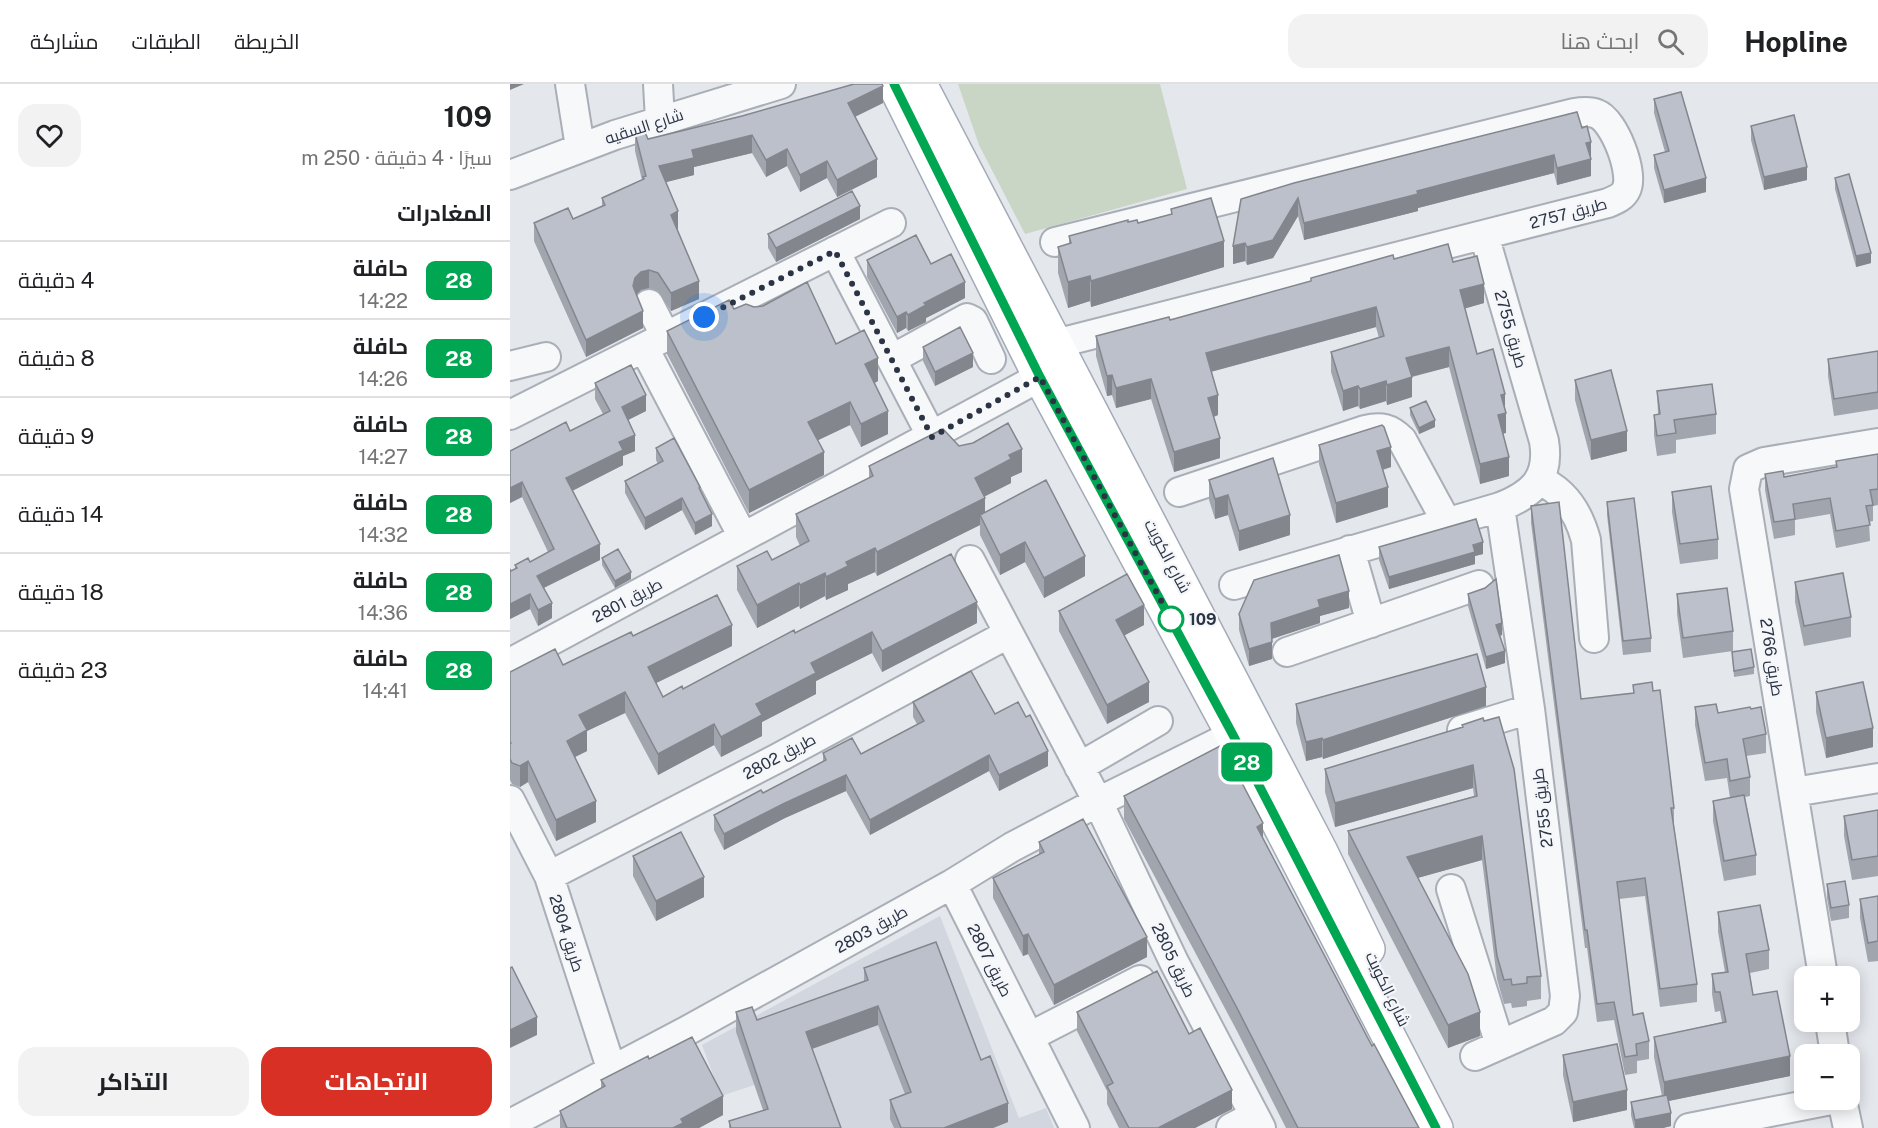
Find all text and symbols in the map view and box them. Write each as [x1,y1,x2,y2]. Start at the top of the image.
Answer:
search box [1288,14,1708,68]
icon: search [1654,25,1687,58]
text: Hopline [1744,25,1848,58]
text: ابحث هنا [1560,28,1639,54]
text: مشاركة [30,29,99,54]
text: الطبقات [132,29,201,54]
text: الخريطة [234,29,300,54]
text: 109 [444,100,492,133]
button: heart [18,104,81,167]
street label: شارع السقيه [602,105,686,150]
text: سيرًا · 4 دقيقة · 250 m [301,146,492,170]
street label: طريق 2757 [1527,194,1609,234]
text: المغادرات [397,200,492,226]
text: حافلة [353,255,408,281]
text: 4 دقيقة [18,267,94,293]
text: 28 [445,268,473,293]
street label: طريق 2755 [1489,288,1531,371]
text: 14:22 [359,289,408,313]
your location [689,302,719,332]
text: حافلة [353,333,408,359]
text: 8 دقيقة [18,345,95,371]
text: 28 [445,346,473,371]
text: 14:26 [358,367,408,391]
text: حافلة [353,411,408,437]
text: 9 دقيقة [18,423,94,449]
text: 28 [445,424,473,449]
text: 14:27 [358,445,408,469]
text: حافلة [353,489,408,515]
text: 14 دقيقة [18,501,103,527]
text: 28 [445,502,473,527]
street label: شارع الكويت [1138,516,1195,597]
text: 14:32 [358,523,408,547]
text: حافلة [353,567,408,593]
street label: طريق 2801 [589,574,666,628]
text: 18 دقيقة [18,579,104,605]
text: 28 [445,580,473,605]
text: 14:36 [358,601,408,625]
marker: 109 [1158,606,1184,632]
place label: 109 [1189,610,1217,629]
street label: طريق 2766 [1755,617,1787,698]
text: حافلة [353,645,408,671]
text: 23 دقيقة [18,657,108,683]
text: 28 [445,658,473,683]
text: 14:41 [362,679,408,703]
street label: طريق 2802 [740,729,819,784]
line badge: 28 [1220,742,1274,782]
text: 28 [1233,750,1261,775]
street label: طريق 2755 [1528,767,1558,849]
street label: طريق 2804 [544,892,588,974]
street label: طريق 2803 [832,902,911,958]
street label: طريق 2805 [1147,920,1200,1001]
street label: طريق 2807 [962,921,1016,1000]
street label: شارع الكويت [1360,949,1414,1031]
map controls [1794,966,1860,1110]
button: + [1794,966,1860,1032]
button: − [1794,1044,1860,1110]
button: التذاكر [18,1047,249,1116]
button: الاتجاهات [261,1047,492,1116]

